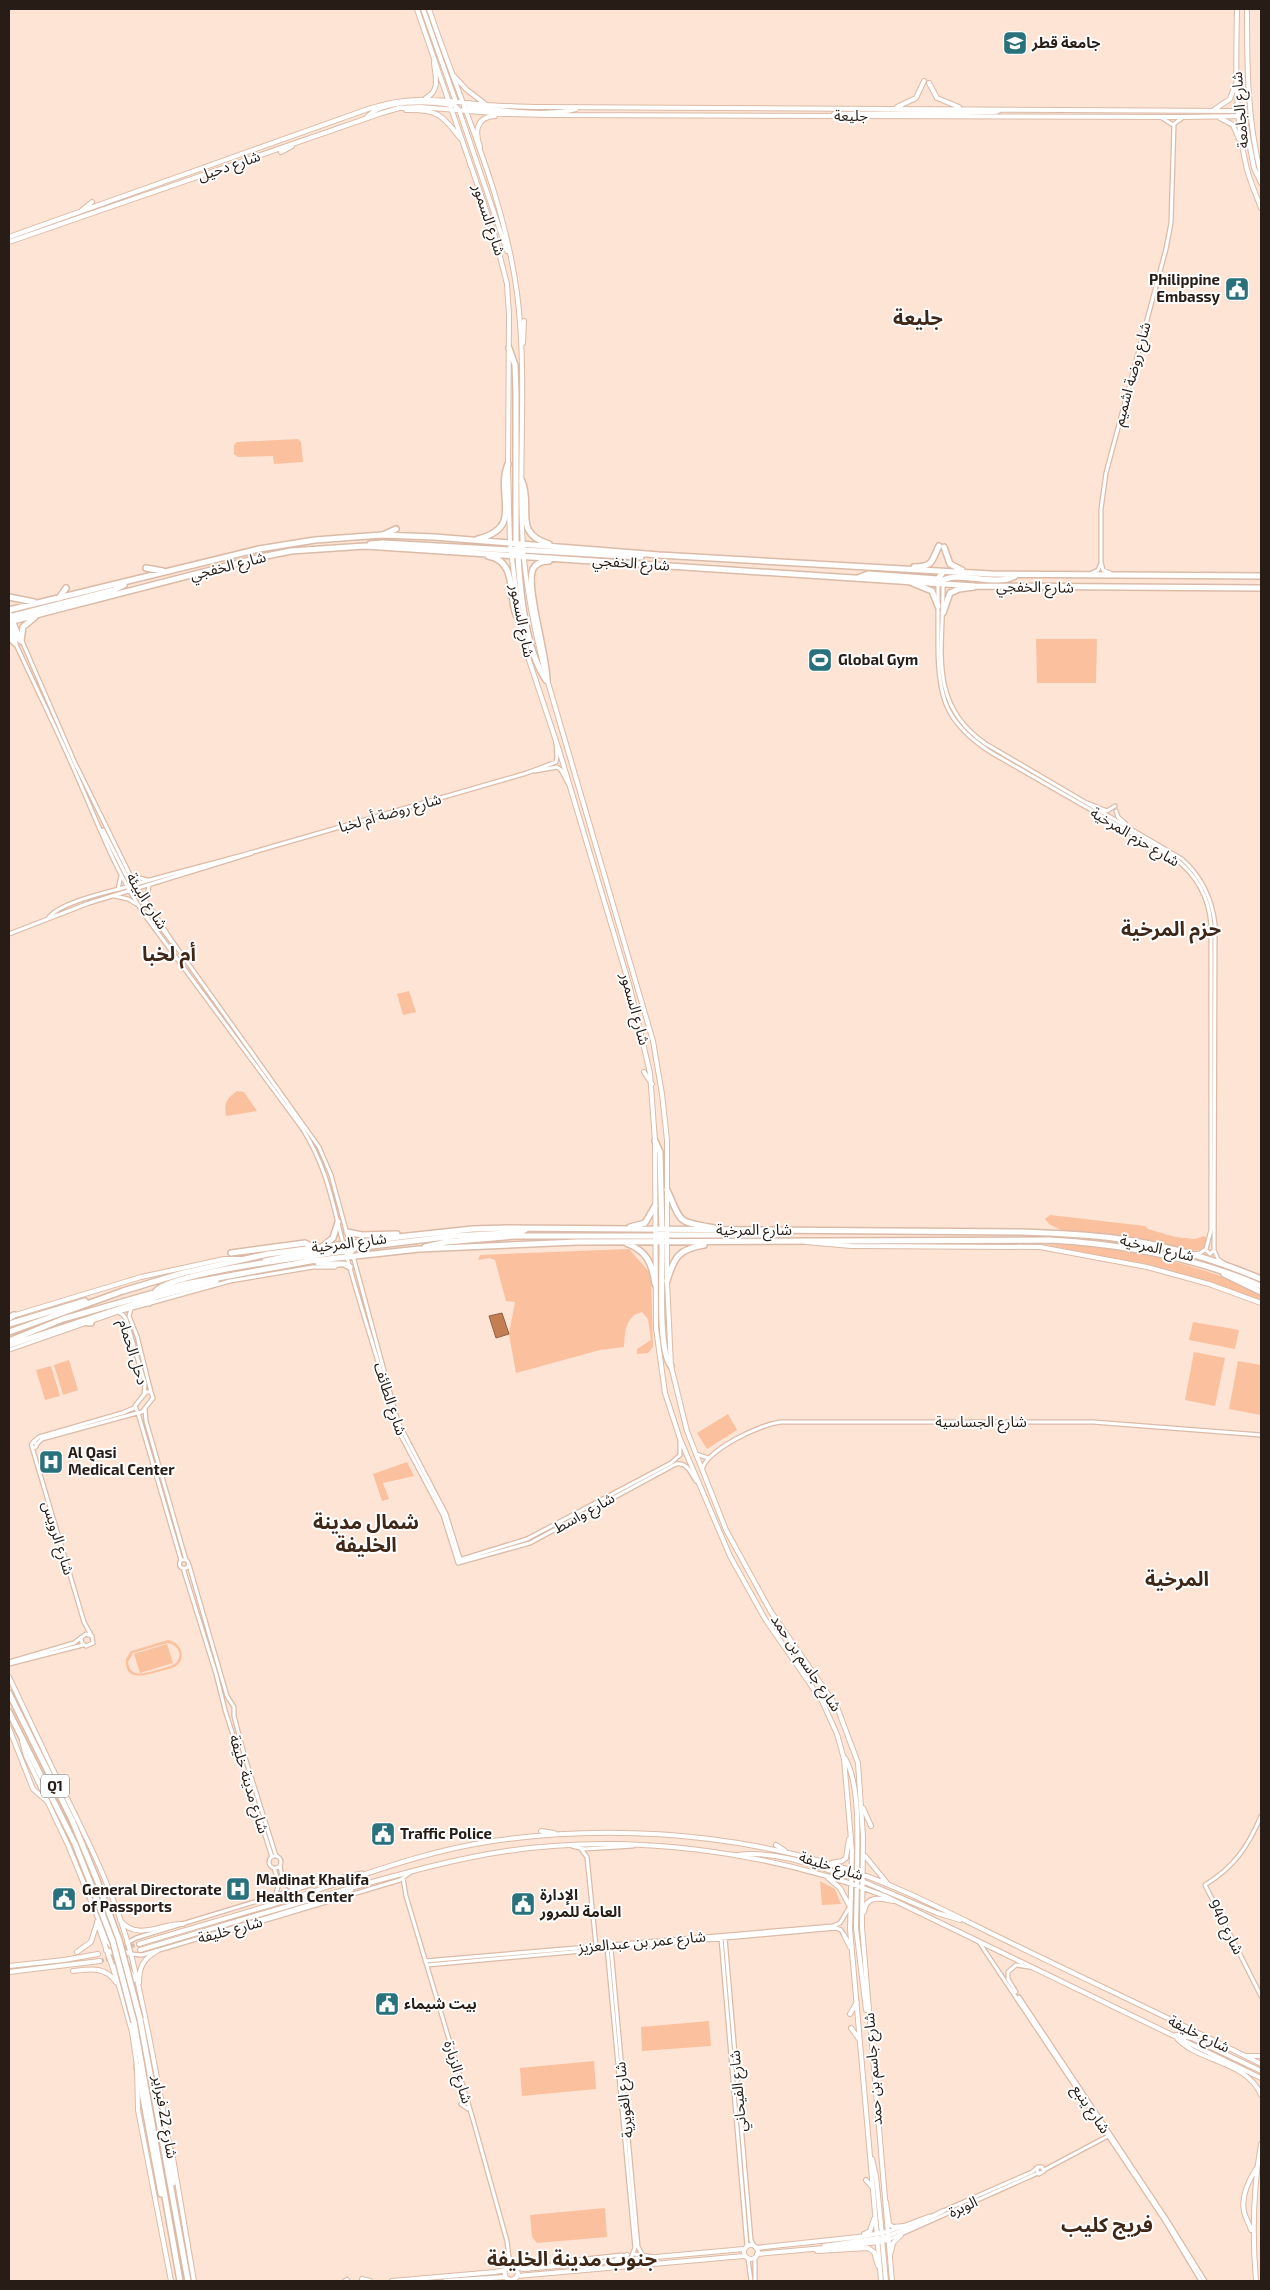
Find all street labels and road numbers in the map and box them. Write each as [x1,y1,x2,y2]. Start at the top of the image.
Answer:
street label: شارع الجامعة [1227,70,1255,149]
street label: جليعة [834,106,868,124]
street label: شارع دحيل [195,146,264,188]
street label: شارع السمور [466,181,510,259]
street label: شارع روضة اشميم [1108,320,1157,429]
street label: شارع الخفجي [188,547,269,587]
street label: شارع الخفجي [591,550,671,578]
street label: شارع الخفجي [996,576,1074,600]
street label: شارع السمور [503,582,539,660]
street label: شارع روضة أم لخبا [336,789,445,839]
street label: شارع حزم المرخية [1086,803,1183,873]
street label: شارع البيئة [120,869,172,934]
street label: شارع السمور [614,970,654,1048]
street label: شارع المرخية [716,1220,792,1242]
street label: شارع المرخية [310,1228,388,1260]
street label: شارع المرخية [1117,1230,1196,1268]
street label: دحل الحمام [113,1317,152,1388]
street label: شارع الطائف [367,1360,411,1439]
street label: شارع الجساسية [935,1412,1027,1434]
street label: شارع واسط [550,1488,619,1540]
street label: شارع الرويس [35,1499,79,1578]
street label: شارع جاسم بن حمد [764,1611,846,1717]
street label: شارع مدينة خليفة [223,1732,274,1837]
road number: Q1 [41,1774,69,1798]
street label: شارع خليفة [796,1847,866,1887]
street label: شارع 940 [1202,1896,1249,1959]
street label: شارع خليفة [195,1912,265,1950]
street label: شارع عمر بن عبدالعزيز [576,1926,707,1960]
street label: شارع خليفة [1164,2010,1233,2059]
street label: شارع جاسم بن حمد [859,2012,889,2126]
street label: شارع الزبارة [437,2038,477,2107]
street label: شارع الفيحاني [724,2049,754,2133]
street label: شارع الغويرية [610,2060,640,2139]
street label: شارع 22 فبراير [146,2073,182,2161]
street label: شارع ينبع [1066,2080,1115,2139]
street label: الوبرة [945,2192,980,2221]

